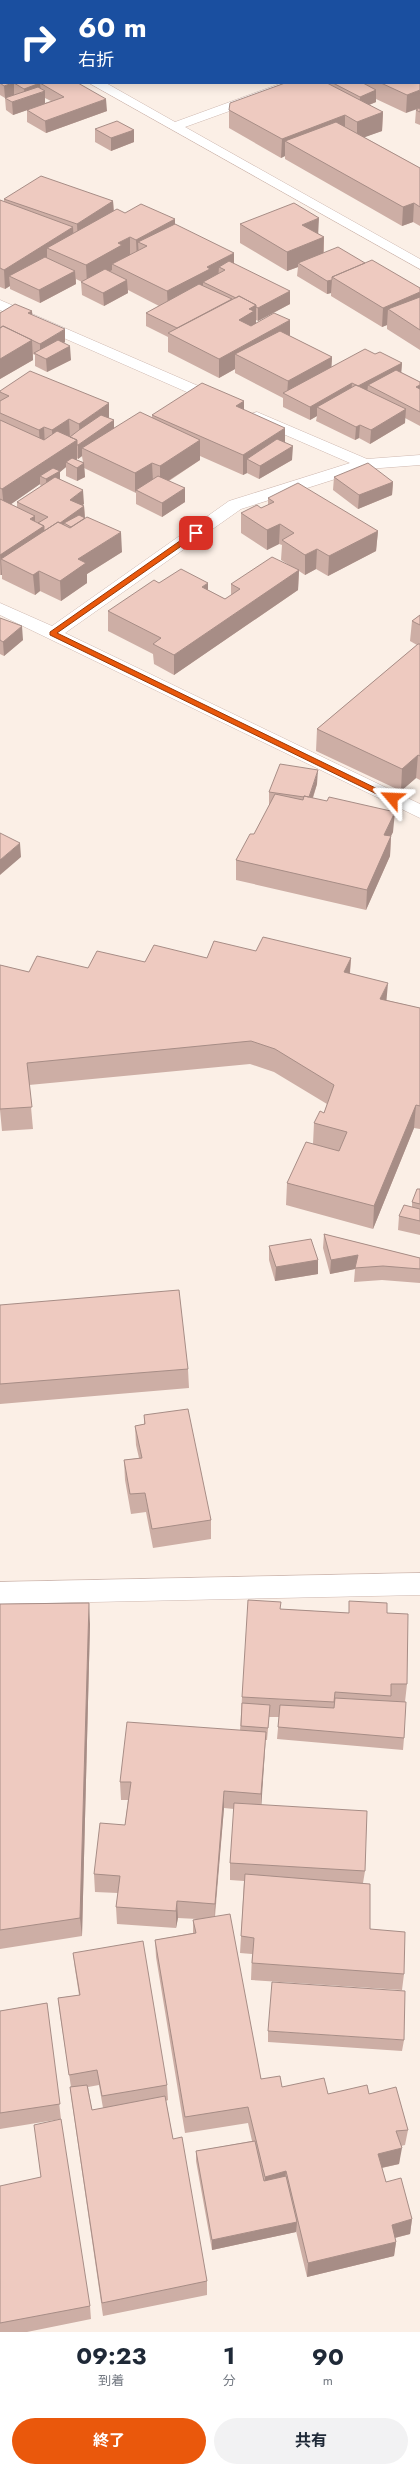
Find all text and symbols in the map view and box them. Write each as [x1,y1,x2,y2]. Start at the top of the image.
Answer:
text: 60 m [78,7,147,48]
icon: right [12,16,64,68]
text: 右折 [78,47,114,73]
pin [179,516,213,550]
icon: arrive [185,522,207,544]
position arrow [371,777,413,819]
text: 09:23 [76,2338,147,2373]
text: 1 [223,2338,235,2373]
text: 90 [312,2339,344,2374]
text: 到着 [98,2371,124,2390]
text: 分 [223,2371,236,2390]
text: m [323,2371,333,2390]
button: 終了 [12,2418,206,2464]
button: 共有 [214,2418,408,2464]

